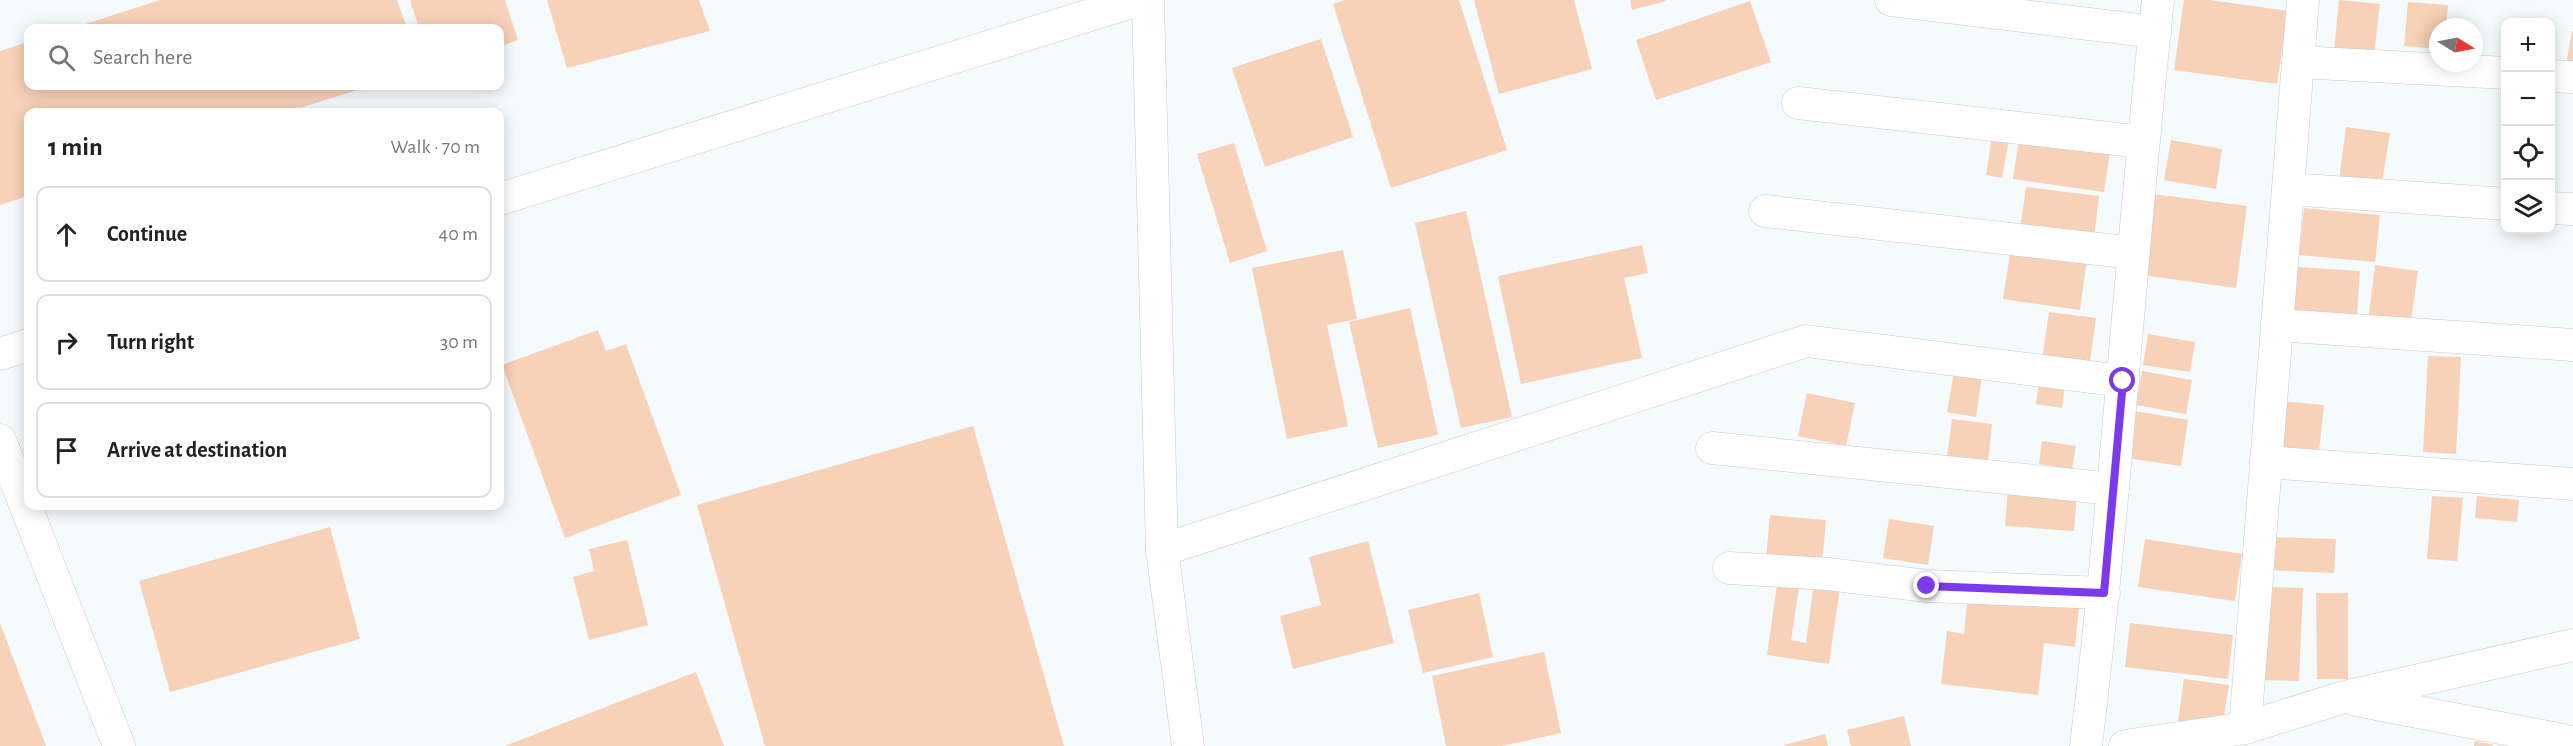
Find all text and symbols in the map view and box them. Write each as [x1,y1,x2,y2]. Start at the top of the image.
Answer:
north arrow [2429,18,2483,72]
map controls [2501,18,2555,234]
button: + [2501,18,2555,72]
search box [24,24,504,90]
icon: search [45,41,78,74]
text: Search here [93,46,192,68]
button: − [2501,72,2555,126]
button: locate [2501,126,2555,180]
text: 1 min [48,134,103,160]
text: Walk · 70 m [391,137,480,157]
button: layers [2501,180,2555,234]
icon: ahead [50,218,83,251]
text: Continue [107,223,187,245]
text: 40 m [439,224,478,244]
icon: right [50,326,83,359]
text: Turn right [107,331,194,353]
text: 30 m [440,332,478,352]
route start [2109,367,2135,393]
icon: arrive [50,434,83,467]
text: Arrive at destination [107,439,287,461]
route end [1913,572,1939,598]

